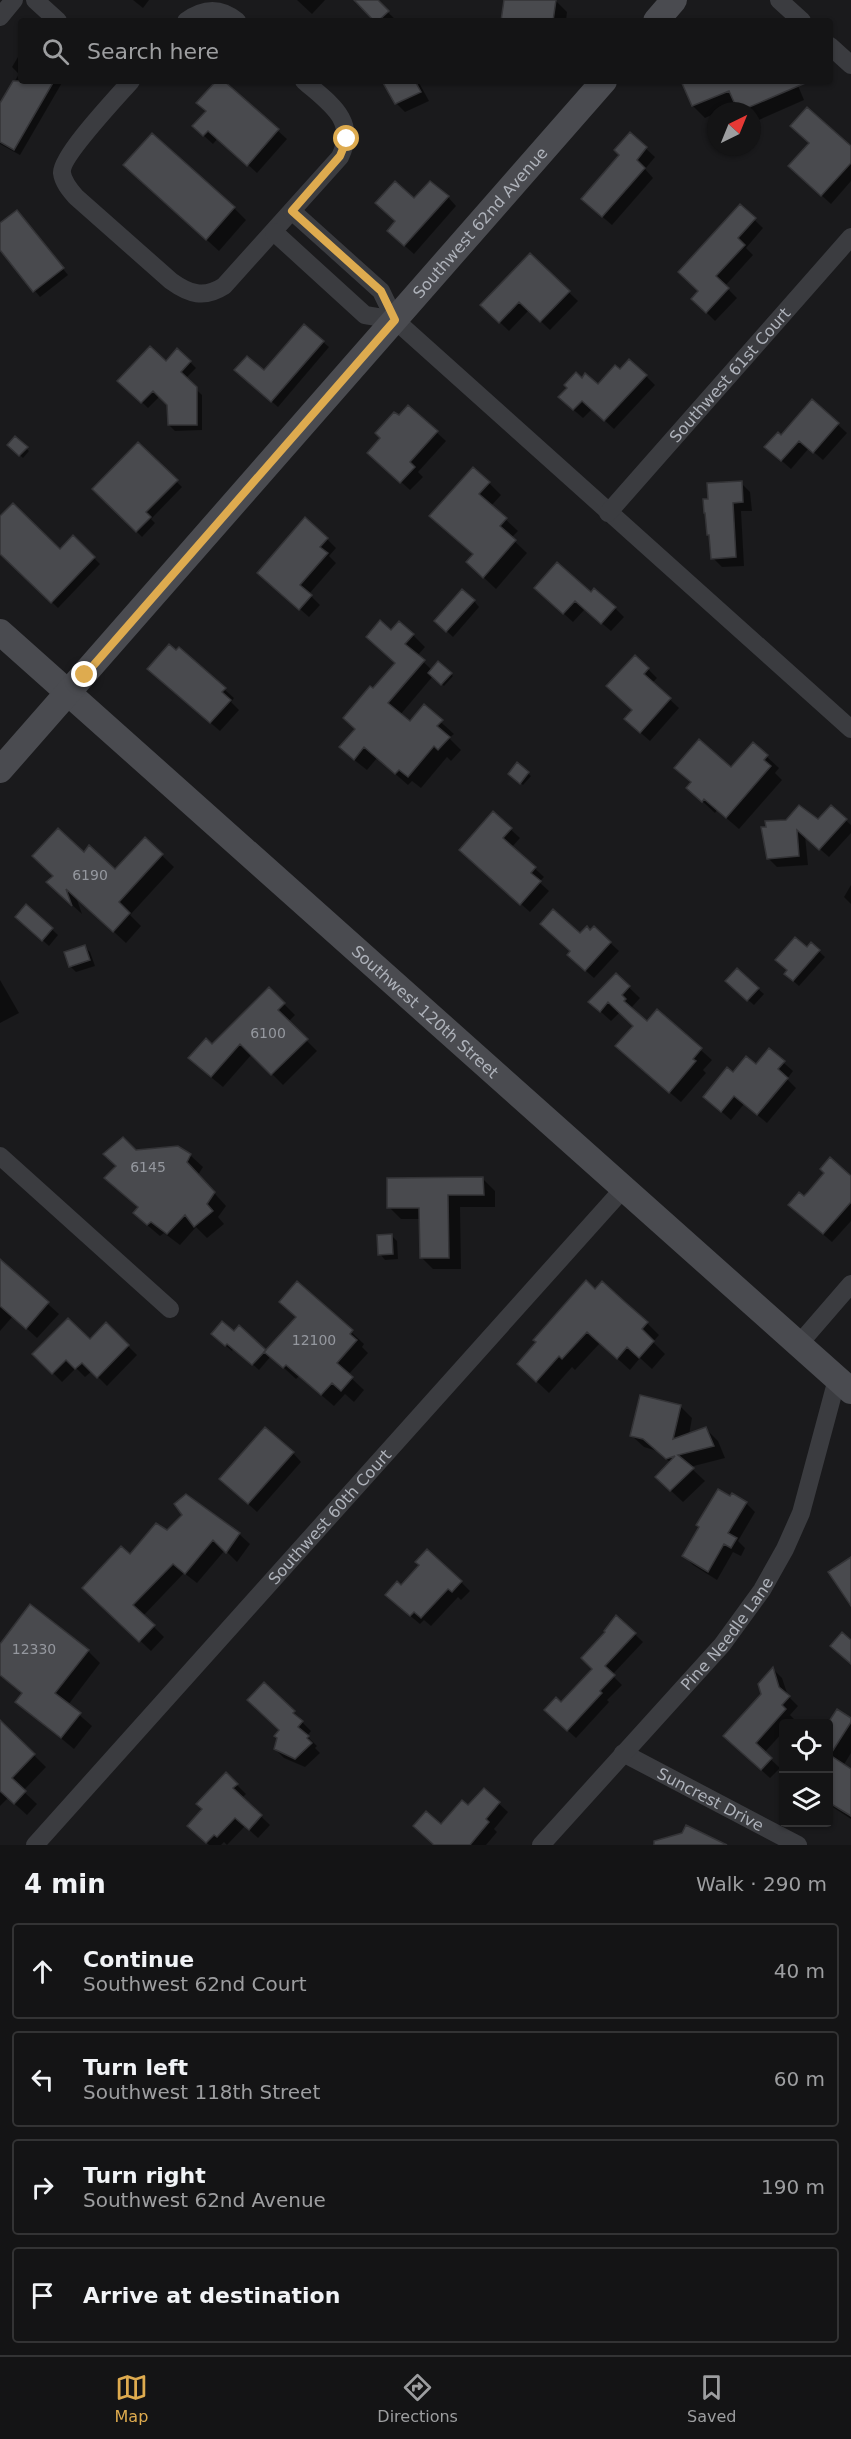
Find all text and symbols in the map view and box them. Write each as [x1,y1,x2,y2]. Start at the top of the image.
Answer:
search box [18,18,833,84]
icon: search [39,35,72,68]
text: Search here [87,39,219,64]
north arrow [707,102,761,156]
route start [333,125,359,151]
street label: Southwest 62nd Avenue [409,144,551,302]
street label: Southwest 61st Court [666,304,794,447]
route end [71,661,97,687]
house number: 6190 [72,867,108,883]
street label: Southwest 120th Street [348,941,502,1082]
house number: 6100 [250,1025,286,1041]
house number: 6145 [130,1159,166,1175]
house number: 12100 [292,1332,336,1348]
street label: Southwest 60th Court [264,1445,395,1588]
street label: Pine Needle Lane [677,1574,777,1694]
house number: 12330 [12,1641,56,1657]
map controls [779,1719,833,1827]
button: locate [779,1719,833,1773]
street label: Suncrest Drive [654,1764,767,1835]
button: layers [779,1773,833,1827]
text: 4 min [24,1869,106,1899]
text: Walk · 290 m [696,1872,827,1896]
text: Continue [83,1947,194,1972]
icon: ahead [26,1955,59,1988]
text: 40 m [774,1959,825,1983]
text: Southwest 62nd Court [83,1972,307,1996]
text: Turn left [83,2055,188,2080]
icon: left [26,2063,59,2096]
text: 60 m [774,2067,825,2091]
text: Southwest 118th Street [83,2080,320,2104]
text: Turn right [83,2163,206,2188]
icon: right [26,2171,59,2204]
text: 190 m [761,2175,825,2199]
text: Southwest 62nd Avenue [83,2188,326,2212]
icon: arrive [26,2279,59,2312]
text: Arrive at destination [83,2283,340,2308]
tab: Map [115,2371,148,2426]
tab: Directions [377,2371,458,2426]
tab: Saved [687,2371,736,2426]

